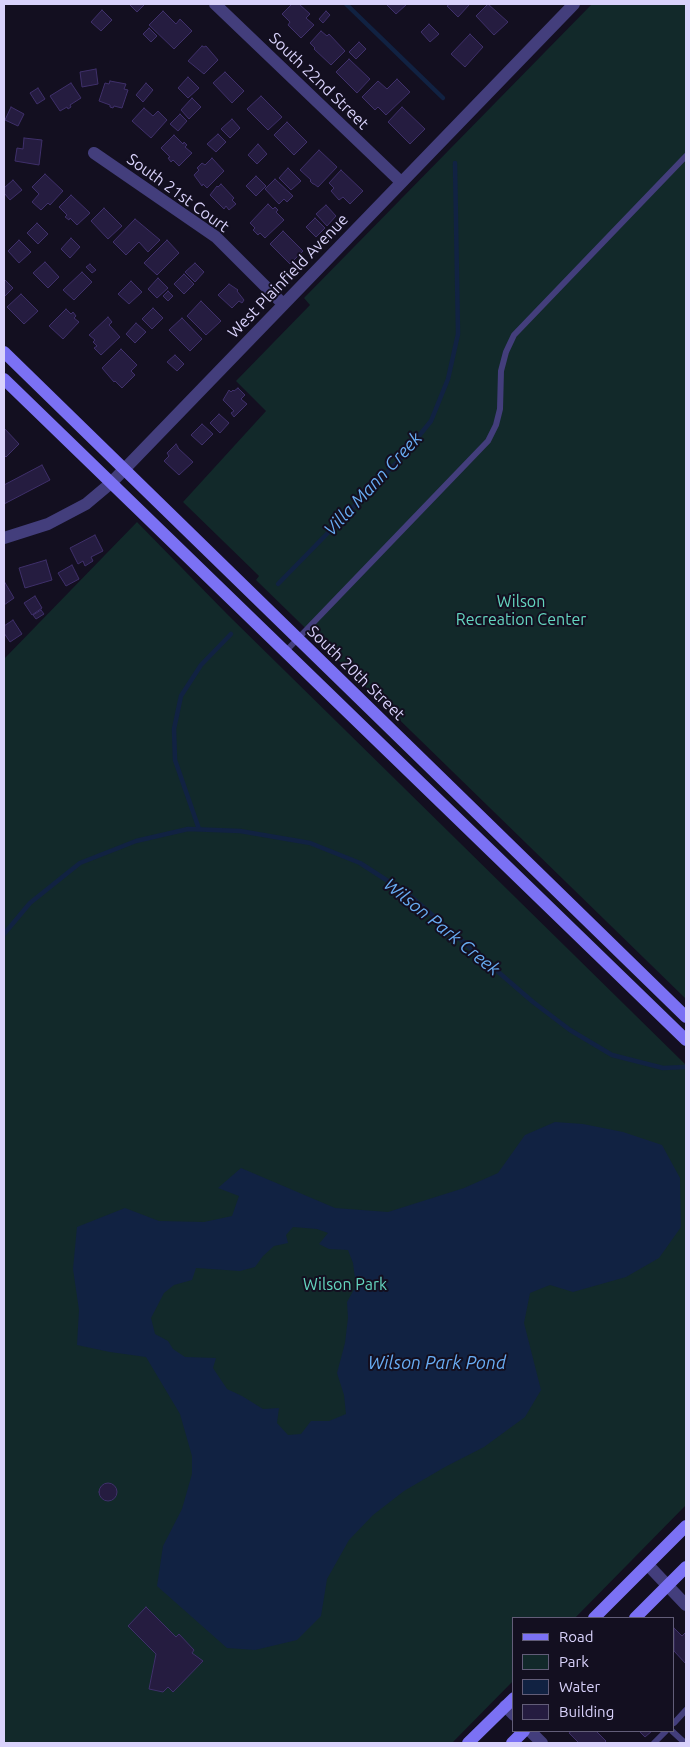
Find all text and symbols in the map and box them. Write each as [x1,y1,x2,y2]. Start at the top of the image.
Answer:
street label: South 22nd Street [265,29,373,133]
street label: South 21st Court [123,150,233,236]
street label: West Plainfield Avenue [224,210,352,342]
water label: Villa Mann Creek [319,428,427,540]
park label: Wilson Recreation Center [456,592,586,630]
street label: South 20th Street [303,622,409,724]
water label: Wilson Park Creek [380,874,504,980]
park label: Wilson Park [303,1275,387,1295]
water label: Wilson Park Pond [368,1352,506,1374]
legend [512,1617,675,1732]
text: Road [559,1628,594,1645]
text: Park [559,1653,589,1670]
text: Water [559,1678,600,1695]
text: Building [559,1703,614,1720]

